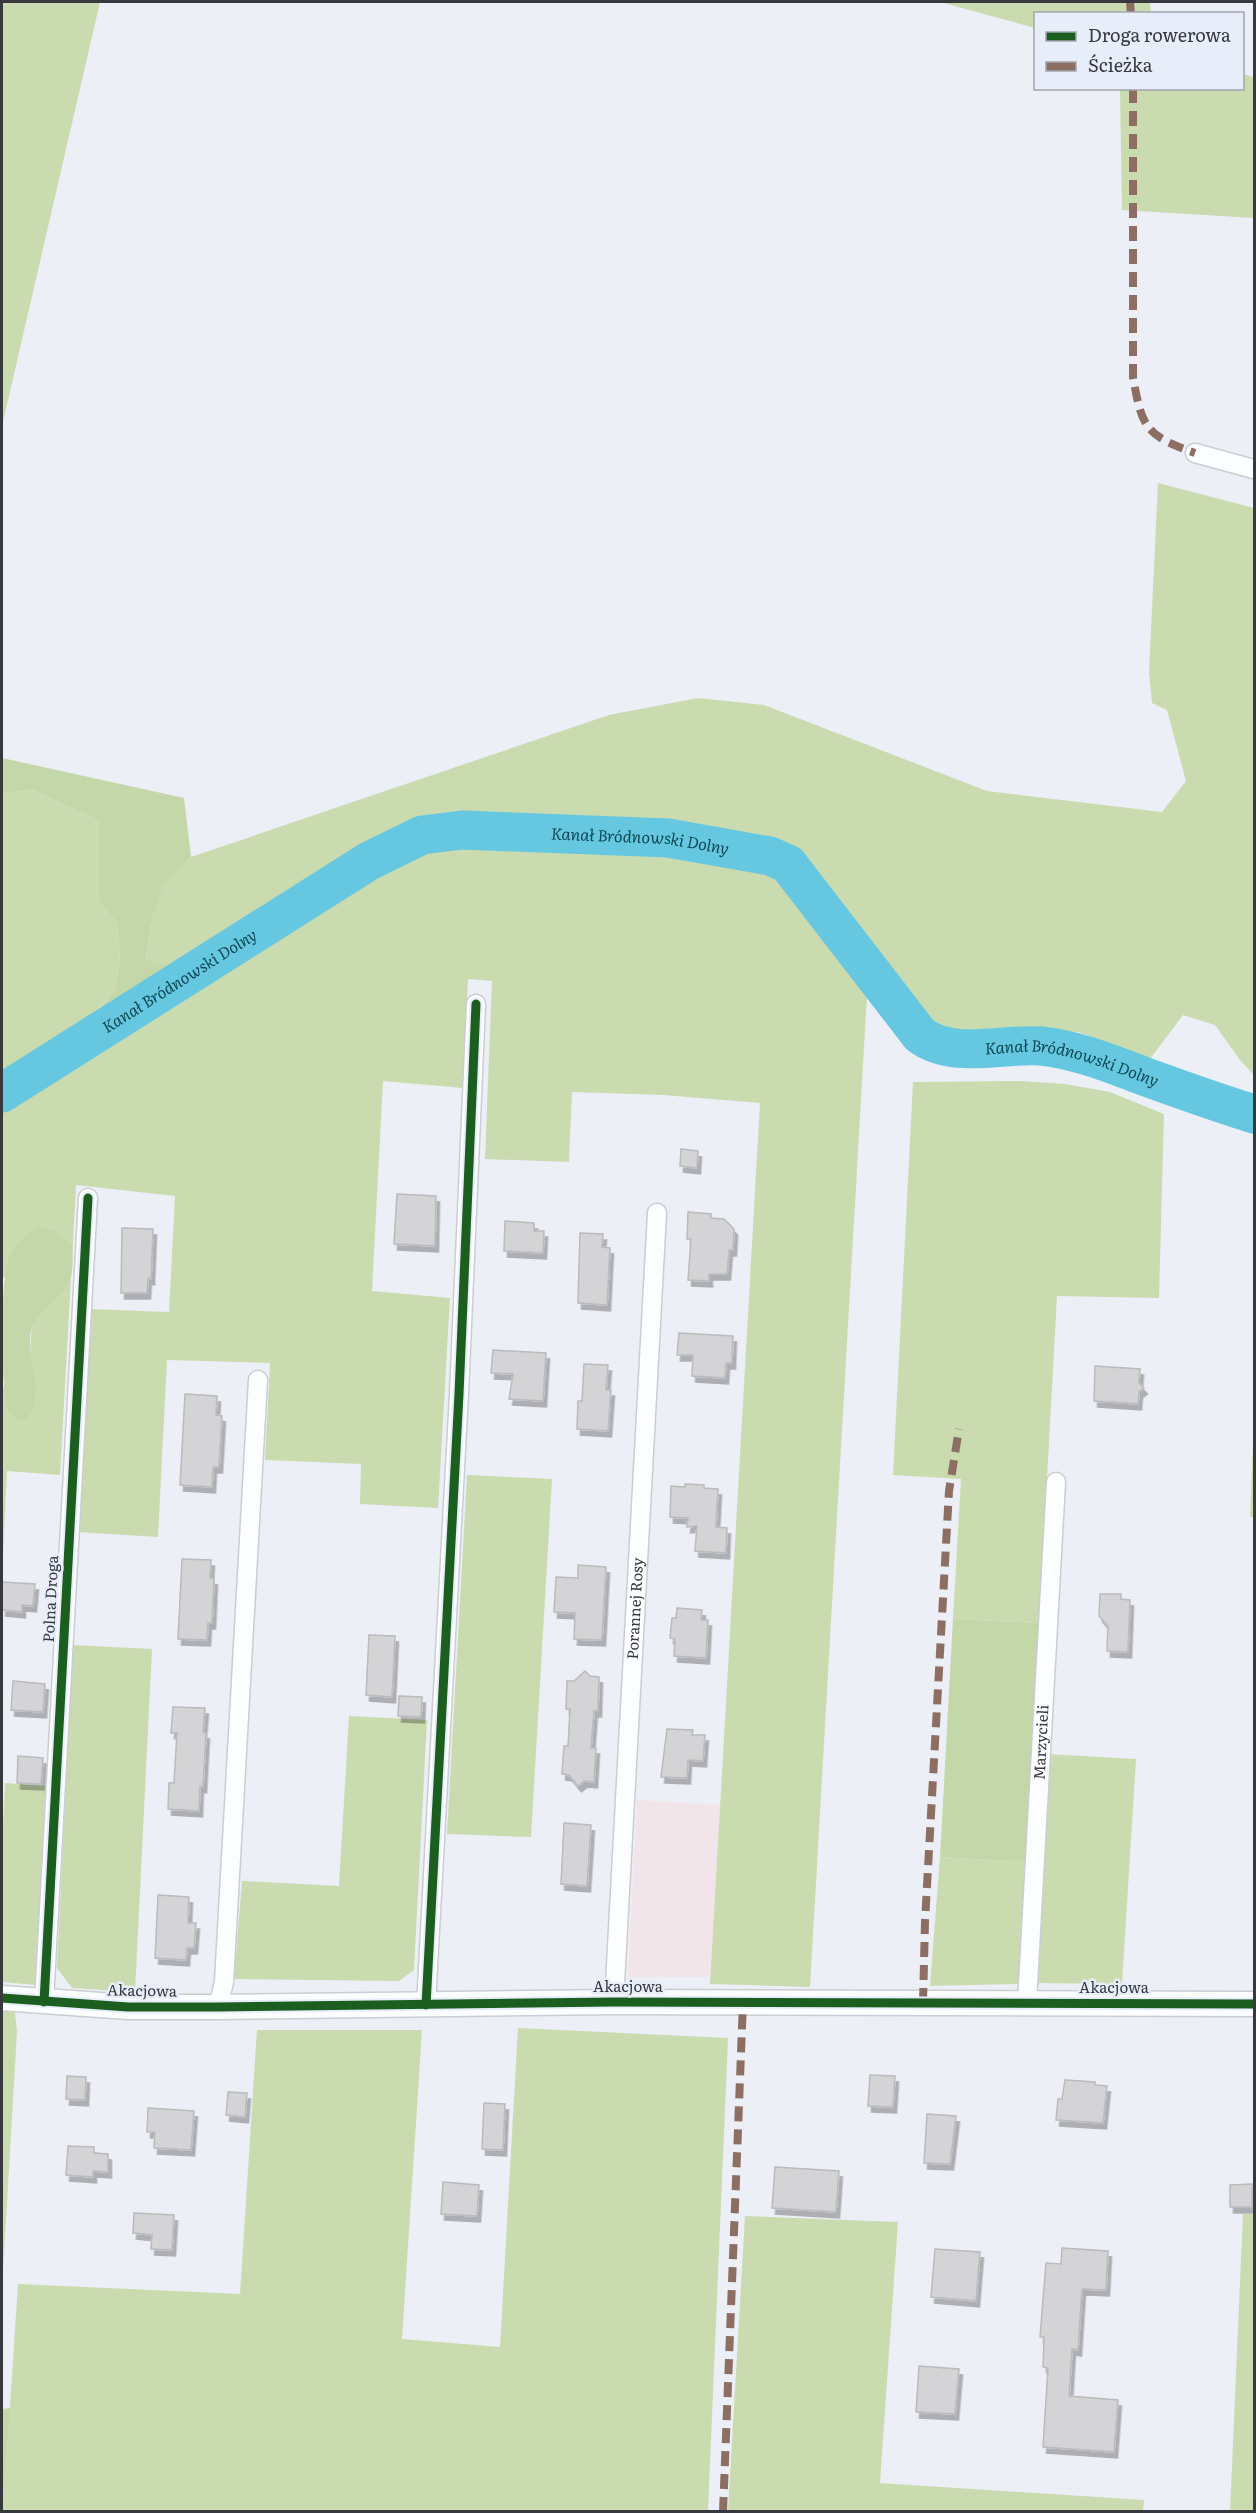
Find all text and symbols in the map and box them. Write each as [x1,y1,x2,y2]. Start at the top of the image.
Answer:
legend [1034,12,1244,90]
text: Droga rowerowa [1088,21,1231,48]
text: Ścieżka [1088,51,1153,78]
water label: Kanał Bródnowski Dolny [550,820,731,860]
water label: Kanał Bródnowski Dolny [97,922,261,1038]
water label: Kanał Bródnowski Dolny [984,1033,1163,1092]
street label: Polna Droga [36,1554,63,1643]
street label: Porannej Rosy [620,1557,648,1660]
street label: Marzycieli [1026,1704,1054,1781]
street label: Akacjowa [593,1974,664,1997]
street label: Akacjowa [1079,1975,1150,1998]
street label: Akacjowa [107,1977,178,2002]

